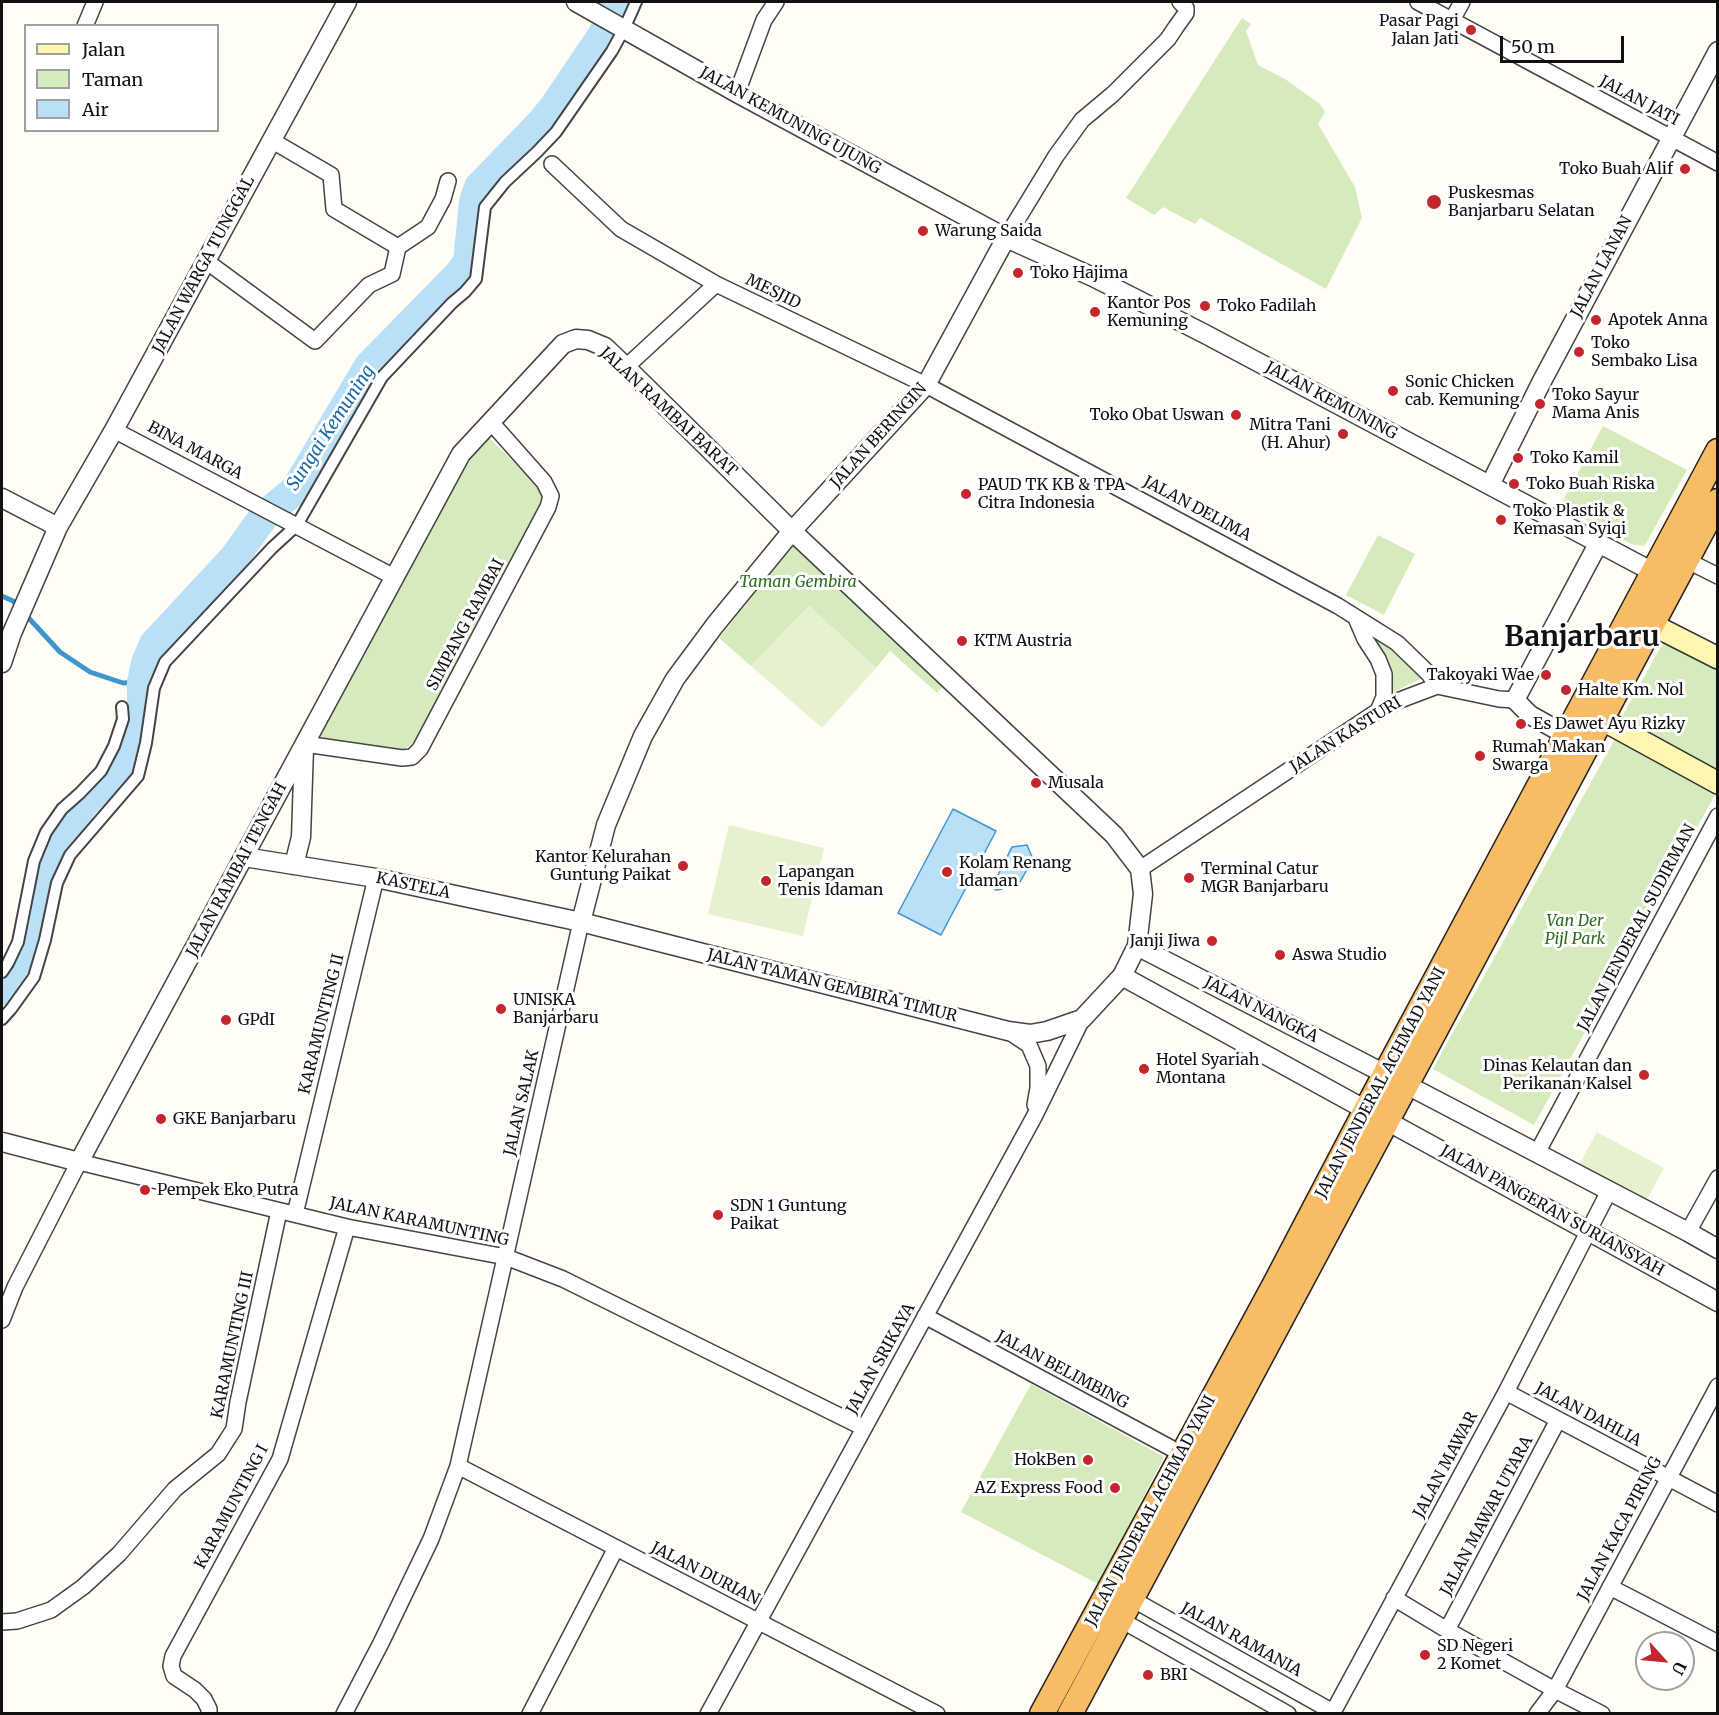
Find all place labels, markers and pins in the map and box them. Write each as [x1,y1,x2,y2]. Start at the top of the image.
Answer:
place label: Pasar Pagi Jalan Jati [1379,11,1459,49]
marker: Pasar Pagi Jalan Jati [1464,23,1478,37]
place label: Toko Buah Alif [1559,159,1673,179]
marker: Toko Buah Alif [1678,162,1692,176]
place label: Puskesmas Banjarbaru Selatan [1448,183,1595,221]
marker: Puskesmas Banjarbaru Selatan [1425,193,1443,211]
place label: Warung Saida [935,221,1042,241]
marker: Warung Saida [916,224,930,238]
place label: Toko Hajima [1030,263,1128,283]
marker: Toko Hajima [1011,266,1025,280]
place label: Kantor Pos Kemuning [1107,293,1191,331]
place label: Toko Fadilah [1217,296,1316,316]
marker: Toko Fadilah [1198,299,1212,313]
marker: Kantor Pos Kemuning [1088,305,1102,319]
place label: Apotek Anna [1608,310,1708,330]
marker: Apotek Anna [1589,313,1603,327]
place label: Toko Sembako Lisa [1591,333,1698,371]
marker: Toko Sembako Lisa [1572,345,1586,359]
place label: Sonic Chicken cab. Kemuning [1405,372,1519,410]
marker: Sonic Chicken cab. Kemuning [1386,384,1400,398]
place label: Toko Sayur Mama Anis [1552,385,1640,423]
marker: Toko Sayur Mama Anis [1533,397,1547,411]
place label: Toko Obat Uswan [1090,405,1224,425]
marker: Toko Obat Uswan [1229,408,1243,422]
place label: Mitra Tani (H. Ahur) [1249,415,1331,453]
marker: Mitra Tani (H. Ahur) [1336,427,1350,441]
place label: Toko Kamil [1530,448,1619,468]
marker: Toko Kamil [1511,451,1525,465]
place label: Toko Buah Riska [1526,474,1655,494]
place label: PAUD TK KB & TPA Citra Indonesia [978,475,1125,513]
marker: Toko Buah Riska [1507,477,1521,491]
marker: PAUD TK KB & TPA Citra Indonesia [959,487,973,501]
place label: Toko Plastik & Kemasan Syiqi [1513,501,1626,539]
marker: Toko Plastik & Kemasan Syiqi [1494,513,1508,527]
place label: KTM Austria [974,631,1072,651]
marker: KTM Austria [955,634,969,648]
place label: Takoyaki Wae [1426,665,1534,685]
marker: Takoyaki Wae [1539,668,1553,682]
place label: Halte Km. Nol [1578,680,1684,700]
marker: Halte Km. Nol [1559,683,1573,697]
place label: Es Dawet Ayu Rizky [1533,714,1685,734]
marker: Es Dawet Ayu Rizky [1514,717,1528,731]
place label: Rumah Makan Swarga [1492,737,1605,775]
marker: Rumah Makan Swarga [1473,749,1487,763]
place label: Musala [1048,773,1104,793]
marker: Musala [1029,776,1043,790]
place label: Kantor Kelurahan Guntung Paikat [535,847,671,885]
place label: Kolam Renang Idaman [959,853,1071,891]
marker: Kantor Kelurahan Guntung Paikat [676,859,690,873]
place label: Terminal Catur MGR Banjarbaru [1201,859,1329,897]
place label: Lapangan Tenis Idaman [778,862,883,900]
marker: Kolam Renang Idaman [940,865,954,879]
marker: Terminal Catur MGR Banjarbaru [1182,871,1196,885]
marker: Lapangan Tenis Idaman [759,874,773,888]
place label: Janji Jiwa [1130,931,1200,951]
marker: Janji Jiwa [1205,934,1219,948]
place label: Aswa Studio [1292,945,1387,965]
marker: Aswa Studio [1273,948,1287,962]
place label: UNISKA Banjarbaru [513,990,599,1028]
marker: UNISKA Banjarbaru [494,1002,508,1016]
place label: GPdI [238,1010,275,1030]
marker: GPdI [219,1013,233,1027]
place label: Hotel Syariah Montana [1156,1050,1259,1088]
place label: Dinas Kelautan dan Perikanan Kalsel [1483,1056,1632,1094]
marker: Hotel Syariah Montana [1137,1062,1151,1076]
marker: Dinas Kelautan dan Perikanan Kalsel [1637,1068,1651,1082]
place label: GKE Banjarbaru [173,1109,296,1129]
marker: GKE Banjarbaru [154,1112,168,1126]
place label: Pempek Eko Putra [157,1180,299,1200]
marker: Pempek Eko Putra [138,1183,152,1197]
place label: SDN 1 Guntung Paikat [730,1196,847,1234]
marker: SDN 1 Guntung Paikat [711,1208,725,1222]
place label: HokBen [1014,1450,1076,1470]
marker: HokBen [1081,1453,1095,1467]
place label: AZ Express Food [975,1478,1103,1498]
marker: AZ Express Food [1108,1481,1122,1495]
place label: SD Negeri 2 Komet [1437,1636,1513,1674]
marker: SD Negeri 2 Komet [1418,1648,1432,1662]
place label: BRI [1160,1665,1188,1685]
marker: BRI [1141,1668,1155,1682]

